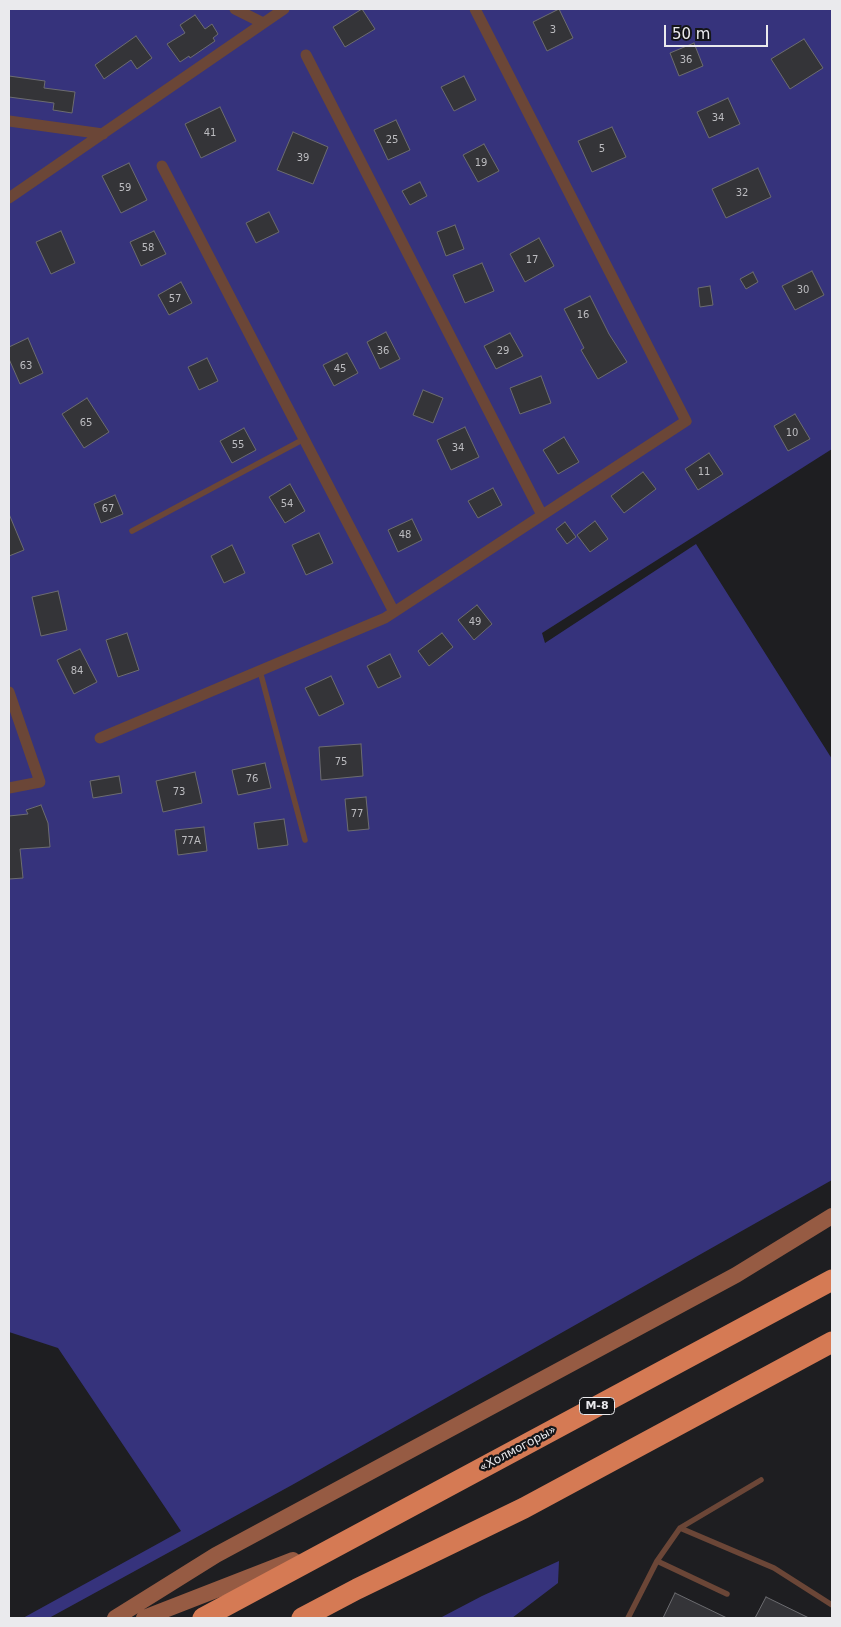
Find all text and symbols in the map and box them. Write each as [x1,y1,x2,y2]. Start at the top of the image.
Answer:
scale bar [666,15,770,47]
house number: 3 [550,24,556,36]
text: 50 m [672,25,710,43]
house number: 36 [680,54,692,66]
house number: 34 [712,112,724,124]
house number: 41 [204,127,216,139]
house number: 25 [386,134,398,146]
house number: 5 [599,143,605,155]
house number: 39 [297,152,309,164]
house number: 19 [475,157,487,169]
house number: 59 [119,182,131,194]
house number: 32 [736,187,748,199]
house number: 58 [142,242,154,254]
house number: 17 [526,254,538,266]
house number: 30 [797,284,809,296]
house number: 57 [169,293,181,305]
house number: 16 [577,309,589,321]
house number: 36 [377,345,389,357]
house number: 29 [497,345,509,357]
house number: 63 [20,360,32,372]
house number: 45 [334,363,346,375]
house number: 65 [80,417,92,429]
house number: 10 [786,427,798,439]
house number: 55 [232,439,244,451]
house number: 34 [452,442,464,454]
house number: 11 [698,466,710,478]
house number: 54 [281,498,293,510]
house number: 67 [102,503,114,515]
house number: 48 [399,529,411,541]
house number: 49 [469,616,481,628]
house number: 84 [71,665,83,677]
house number: 75 [335,756,347,768]
house number: 76 [246,773,258,785]
house number: 73 [173,786,185,798]
house number: 77 [351,808,363,820]
house number: 77А [181,835,201,847]
road number: М-8 [580,1398,614,1414]
street label: «Холмогоры» [477,1423,559,1475]

